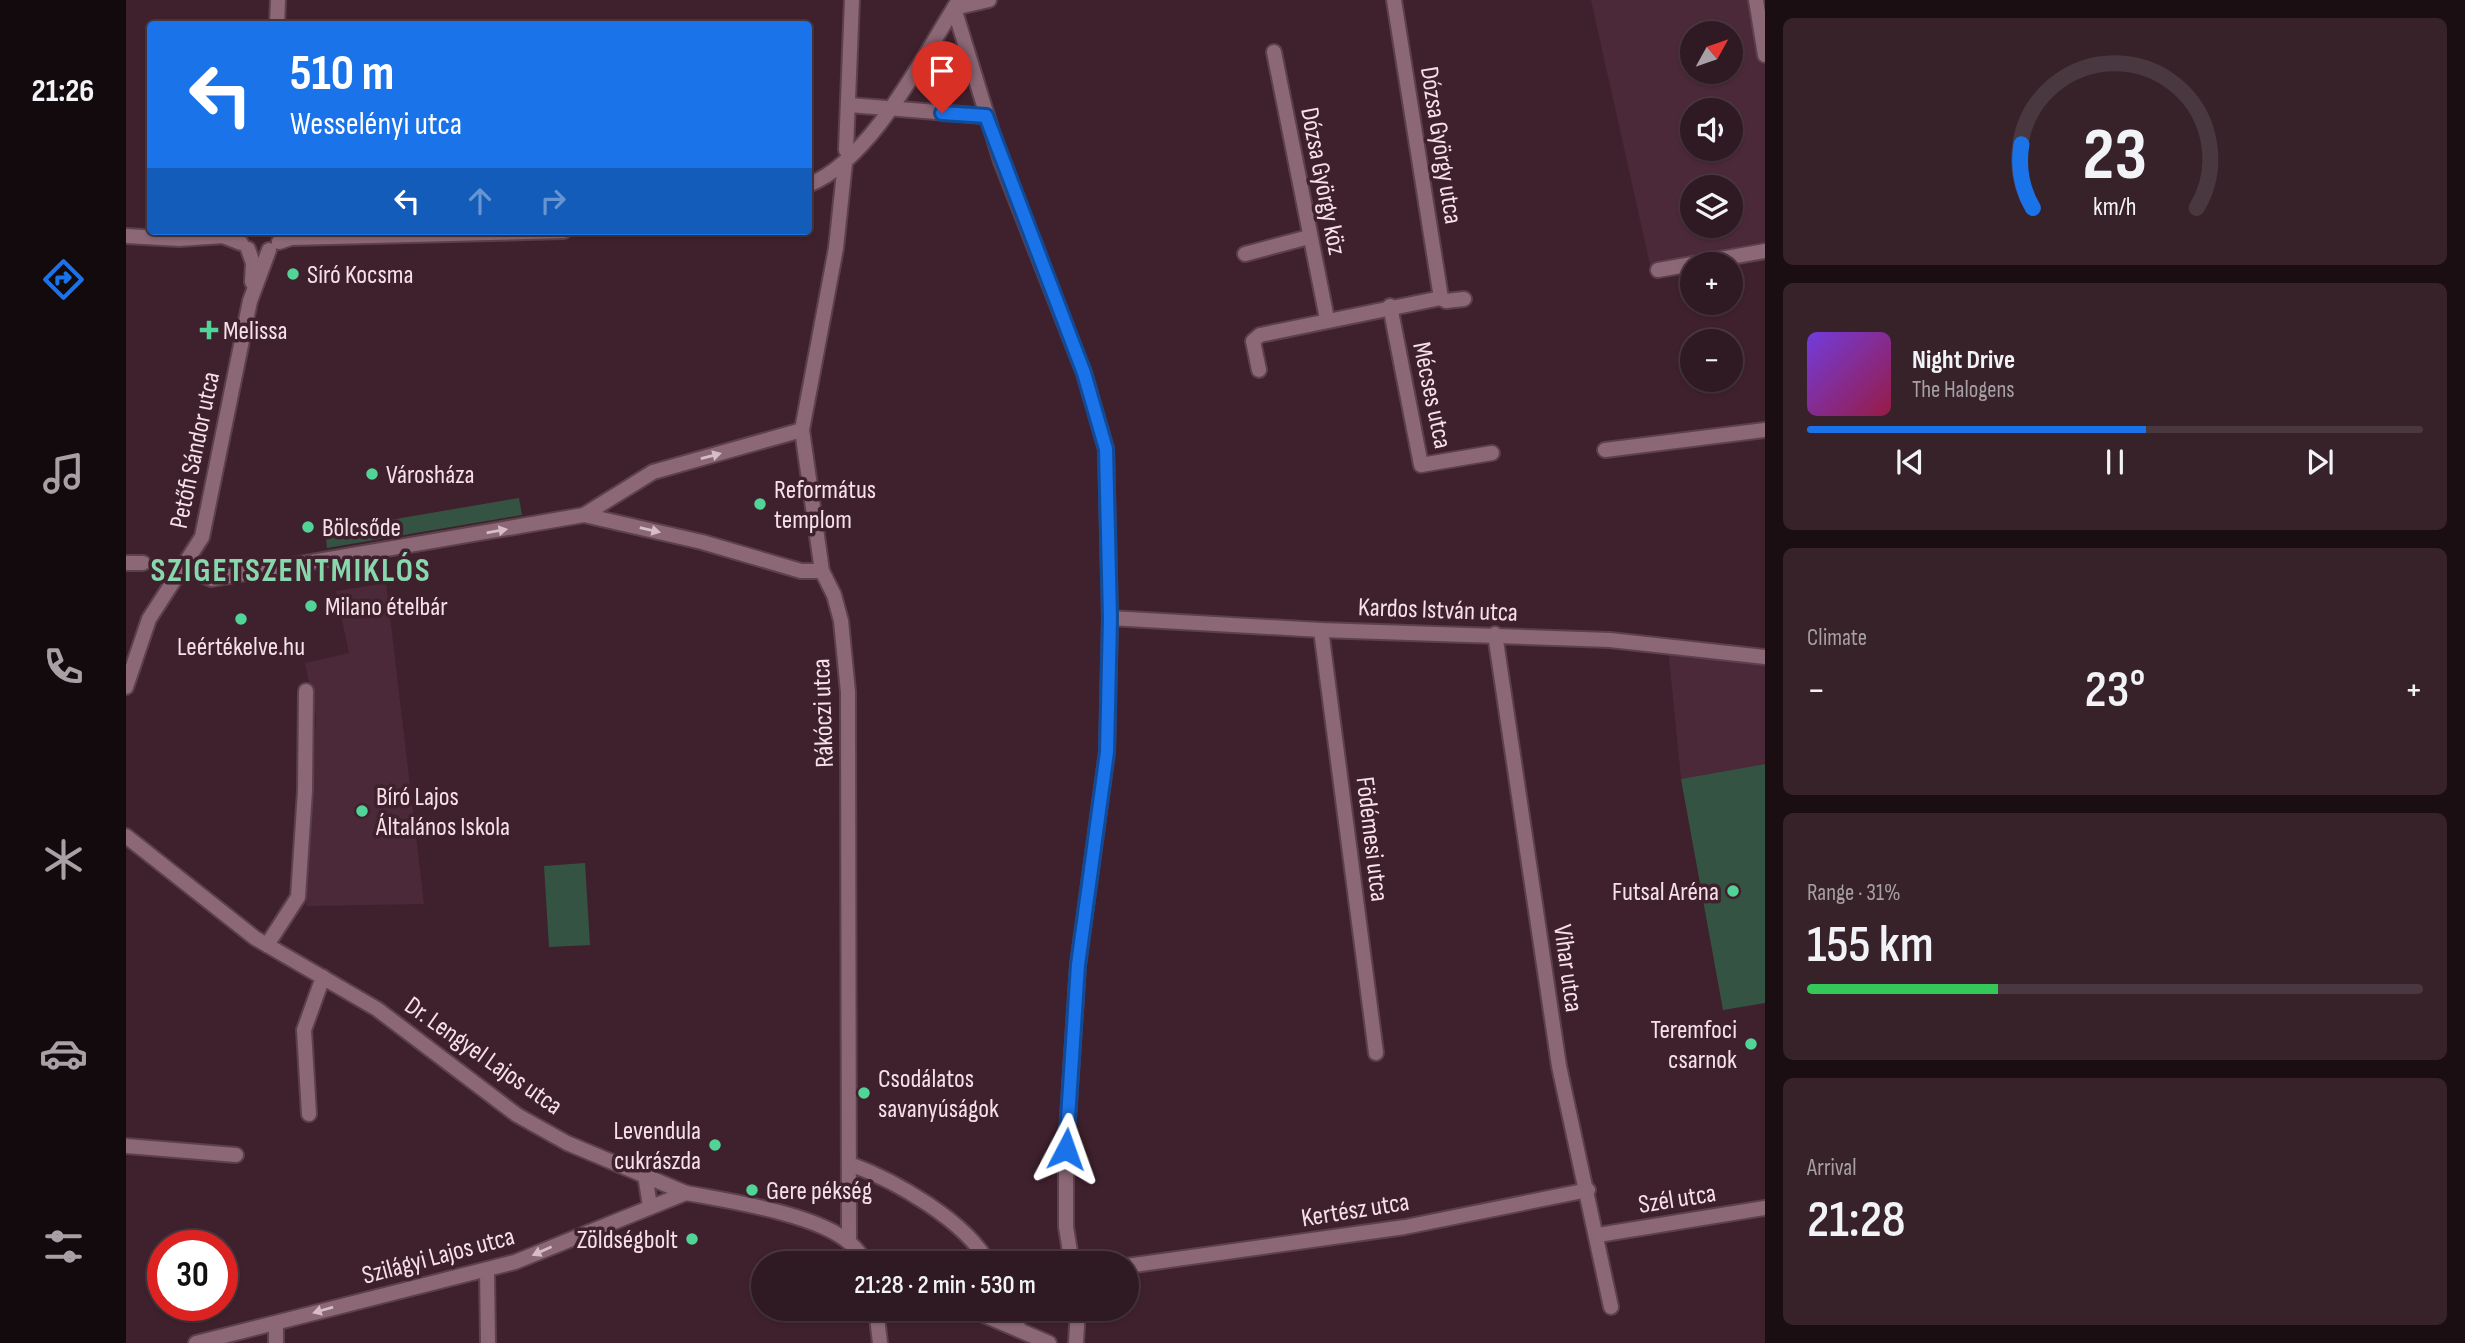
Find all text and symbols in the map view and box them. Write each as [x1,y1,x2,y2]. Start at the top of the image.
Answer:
north arrow [1680,21,1743,84]
map controls [1680,21,1743,392]
pin [912,41,972,113]
text: 510 m [290,45,394,104]
icon: left [175,49,266,140]
icon: arrive [923,52,961,90]
street label: Dózsa György utca [1413,64,1468,226]
text: 21:26 [32,72,94,111]
button: sound [1680,98,1743,161]
text: Wesselényi utca [290,105,462,144]
street label: Dózsa György köz [1293,105,1352,258]
text: 23 [2083,112,2147,200]
button: layers [1680,175,1743,238]
icon: left [388,182,426,220]
icon: ahead [461,182,499,220]
icon: right [534,182,572,220]
text: km/h [2093,191,2137,222]
button: + [1680,252,1743,315]
icon: directions [39,255,88,304]
place label: Síró Kocsma [307,260,413,291]
marker: Síró Kocsma [285,266,301,282]
place label: Melissa [223,316,287,347]
marker: Melissa [201,322,217,338]
button: − [1680,329,1743,392]
street label: Mécses utca [1405,339,1458,451]
text: Night Drive [1912,345,2015,376]
street label: Petőfi Sándor utca [164,369,227,532]
text: The Halogens [1912,376,2015,404]
icon: previous [1891,443,1929,481]
icon: pause [2096,443,2134,481]
icon: next [2301,443,2339,481]
icon: music [39,449,88,498]
one-way arrow [700,450,722,461]
place label: Városháza [386,460,475,491]
marker: Városháza [364,466,380,482]
place label: Református templom [774,475,876,536]
marker: Református templom [752,496,768,512]
place label: Bölcsőde [322,513,401,544]
marker: Bölcsőde [300,519,316,535]
one-way arrow [486,525,508,536]
one-way arrow [639,525,661,536]
district label: SZIGETSZENTMIKLÓS [150,551,432,591]
place label: Milano ételbár [325,592,448,623]
street label: Kardos István utca [1357,592,1518,629]
marker: Milano ételbár [303,598,319,614]
marker: Leértékelve.hu [233,611,249,627]
text: Climate [1807,624,1867,652]
place label: Leértékelve.hu [177,632,305,663]
icon: phone [39,642,88,691]
street label: Rákóczi utca [806,658,841,768]
text: 23° [2085,659,2145,722]
text: − [1807,668,1826,713]
text: + [2404,668,2423,713]
street label: Födémesi utca [1348,775,1395,903]
place label: Bíró Lajos Általános Iskola [375,782,510,843]
marker: Bíró Lajos Általános Iskola [354,803,370,819]
icon: climate [39,835,88,884]
place label: Futsal Aréna [1612,877,1719,908]
text: Range · 31% [1807,879,1901,907]
marker: Futsal Aréna [1725,883,1741,899]
text: 155 km [1807,914,1934,977]
street label: Vihar utca [1546,923,1589,1014]
street label: Dr. Lengyel Lajos utca [398,990,568,1122]
place label: Teremfoci csarnok [1651,1015,1737,1076]
icon: car [39,1029,88,1078]
marker: Teremfoci csarnok [1743,1036,1759,1052]
place label: Csodálatos savanyúságok [878,1064,999,1125]
marker: Csodálatos savanyúságok [856,1085,872,1101]
position arrow [1029,1112,1103,1186]
place label: Levendula cukrászda [613,1116,701,1177]
marker: Levendula cukrászda [707,1137,723,1153]
text: Arrival [1807,1154,1856,1182]
place label: Gere pékség [766,1176,872,1207]
street label: Szél utca [1636,1178,1718,1221]
marker: Gere pékség [744,1182,760,1198]
street label: Kertész utca [1299,1187,1411,1234]
text: 21:28 [1807,1189,1906,1252]
street label: Szilágyi Lajos utca [359,1221,518,1292]
icon: filters [39,1222,88,1271]
place label: Zöldségbolt [577,1225,678,1256]
speed limit sign: 30 [147,1230,238,1321]
marker: Zöldségbolt [684,1231,700,1247]
one-way arrow [532,1245,552,1257]
text: 21:28 · 2 min · 530 m [854,1270,1036,1301]
one-way arrow [312,1306,333,1316]

